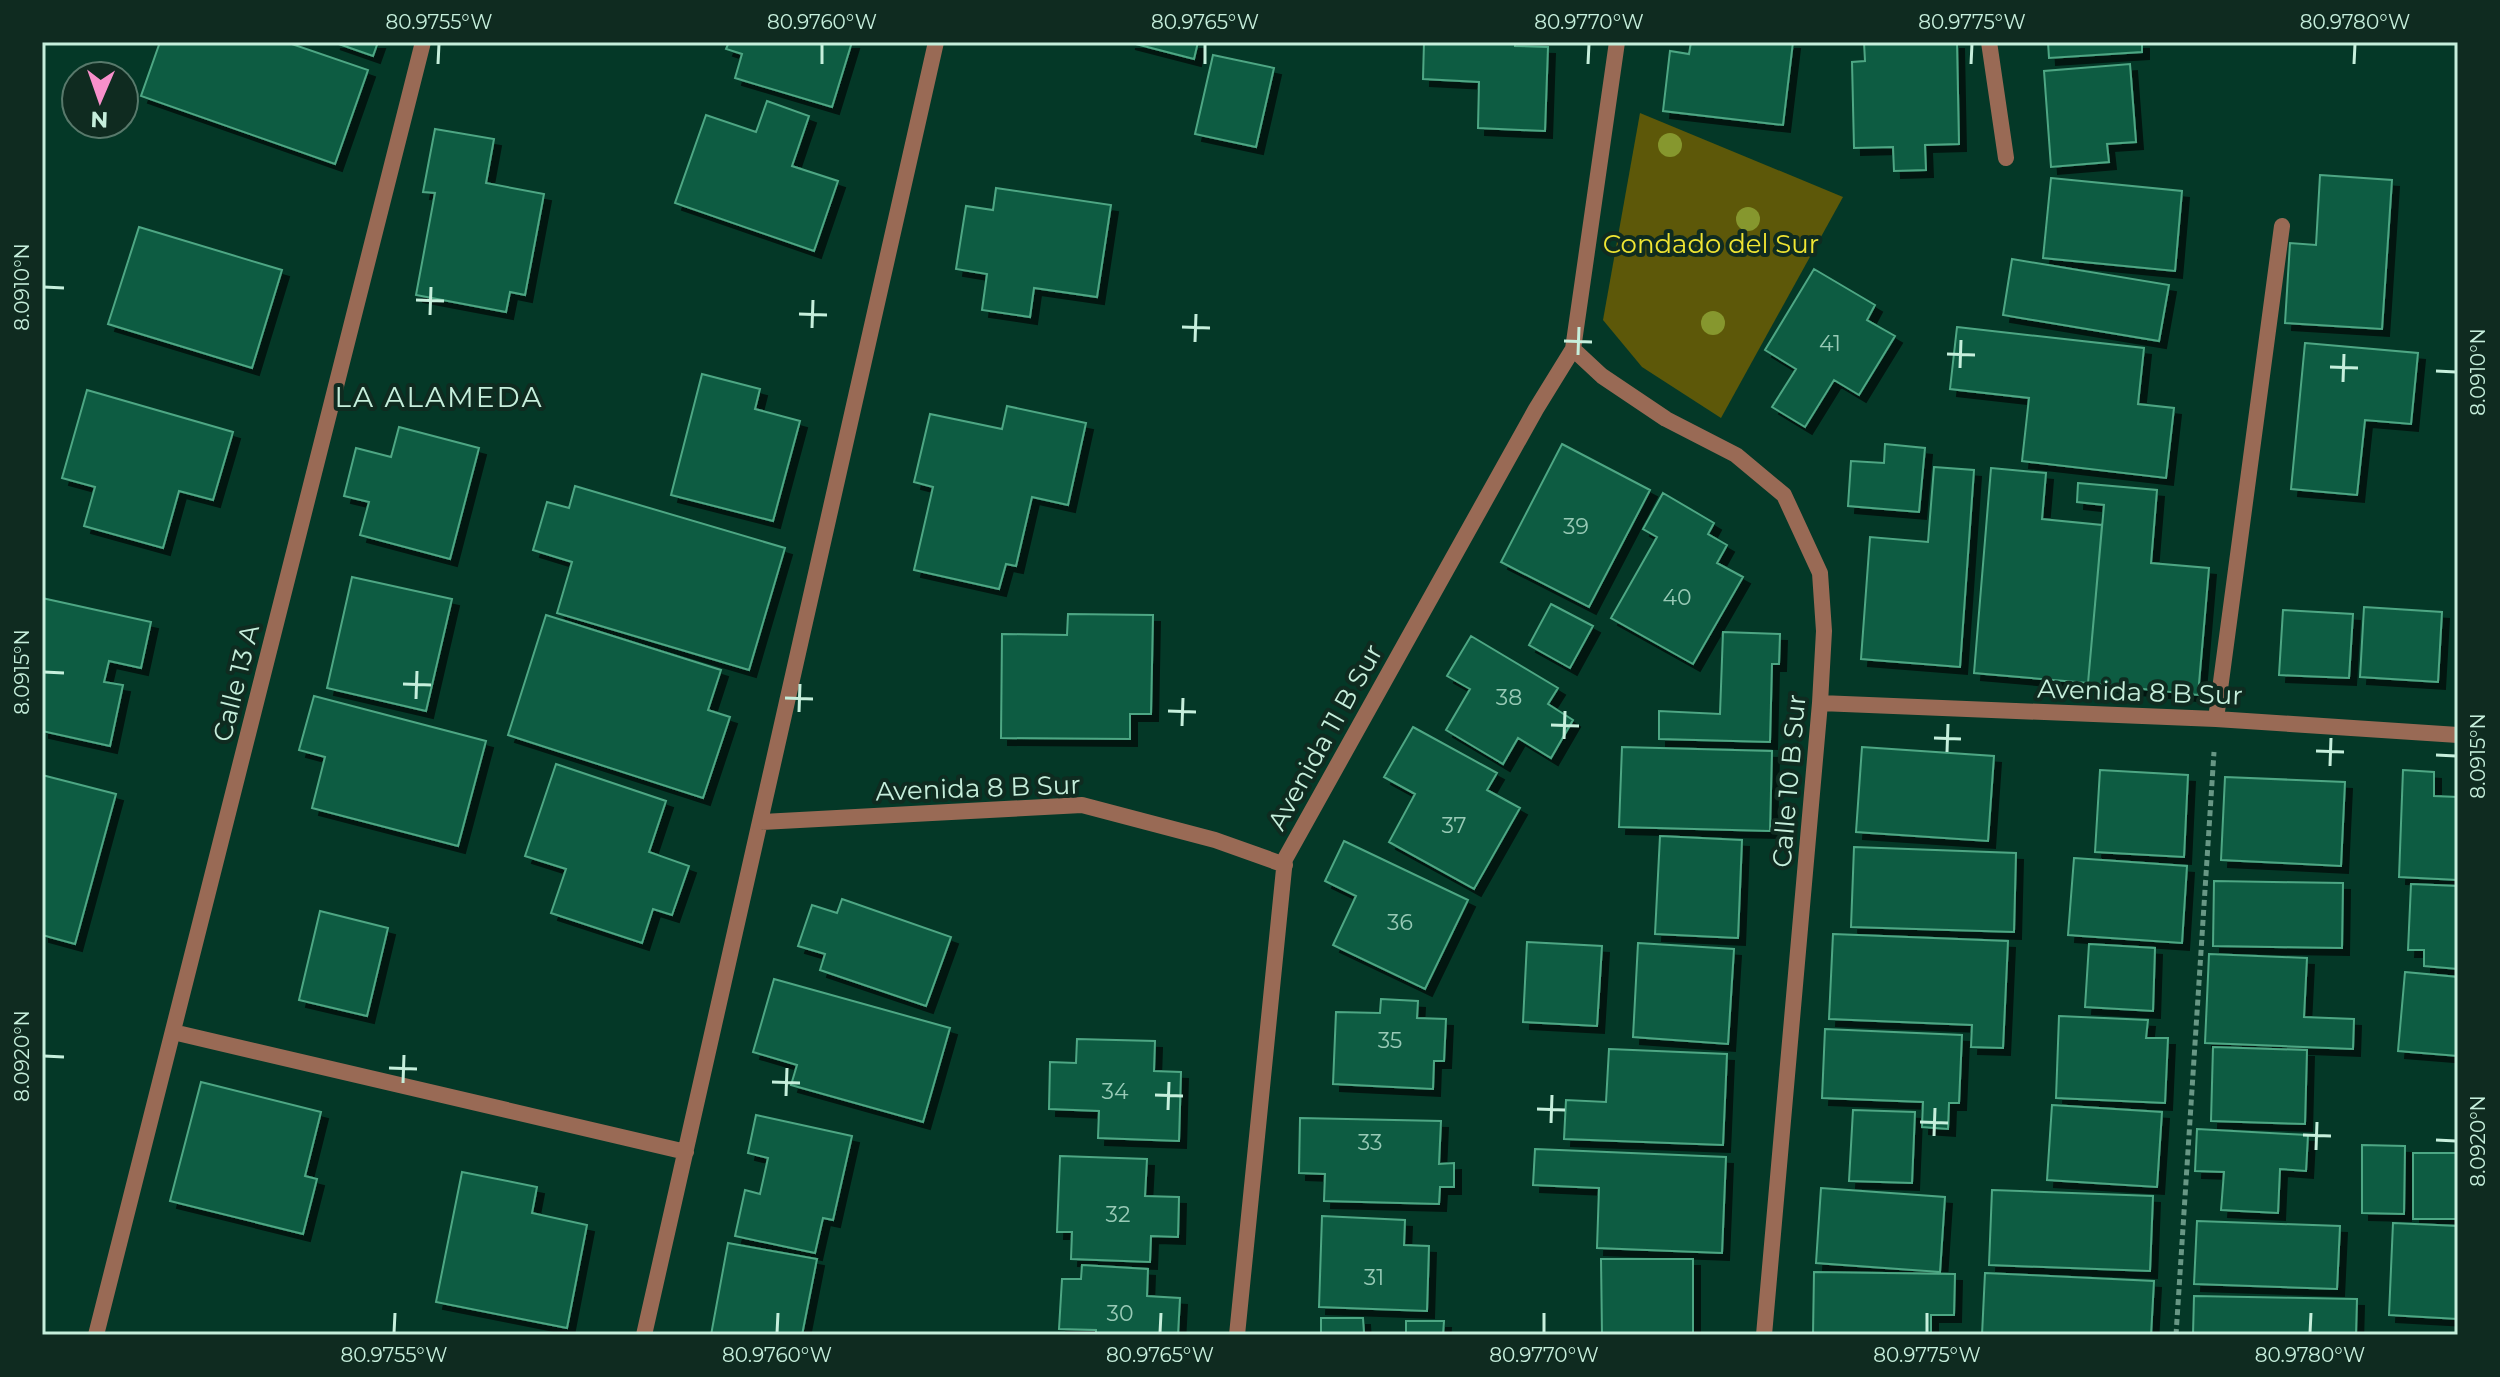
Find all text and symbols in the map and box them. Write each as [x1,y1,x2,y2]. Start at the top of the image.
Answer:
text: 80.9755°W [386,10,492,34]
text: 80.9760°W [767,10,877,34]
text: 80.9765°W [1151,10,1259,34]
text: 80.9770°W [1534,10,1644,34]
text: 80.9775°W [1918,10,2026,34]
text: 80.9780°W [2300,10,2410,34]
north arrow [60,60,140,140]
text: N [90,106,109,133]
park label: Condado del Sur [1603,228,1819,260]
text: 8.0910°N [10,243,34,331]
text: 8.0910°N [2466,328,2490,416]
house number: 41 [1819,330,1841,357]
district label: LA ALAMEDA [335,380,543,414]
house number: 39 [1563,513,1589,540]
house number: 40 [1662,584,1692,611]
street label: Calle 13 A [206,621,266,745]
text: 8.0915°N [10,629,34,715]
street label: Avenida 11 B Sur [1261,638,1389,836]
street label: Avenida 8 B Sur [2037,672,2243,712]
house number: 38 [1496,684,1522,711]
street label: Calle 10 B Sur [1765,693,1813,869]
text: 8.0915°N [2466,713,2490,799]
street label: Avenida 8 B Sur [875,768,1081,808]
house number: 37 [1441,812,1467,839]
house number: 36 [1387,909,1413,936]
text: 8.0920°N [10,1010,34,1102]
house number: 35 [1378,1027,1402,1054]
house number: 34 [1102,1078,1129,1105]
text: 8.0920°N [2466,1095,2490,1187]
house number: 33 [1358,1129,1382,1156]
house number: 32 [1106,1201,1130,1228]
house number: 31 [1364,1264,1384,1291]
house number: 30 [1107,1300,1133,1327]
text: 80.9755°W [341,1343,447,1367]
text: 80.9760°W [722,1343,832,1367]
text: 80.9765°W [1106,1343,1214,1367]
text: 80.9770°W [1489,1343,1599,1367]
text: 80.9775°W [1873,1343,1981,1367]
text: 80.9780°W [2255,1343,2365,1367]

